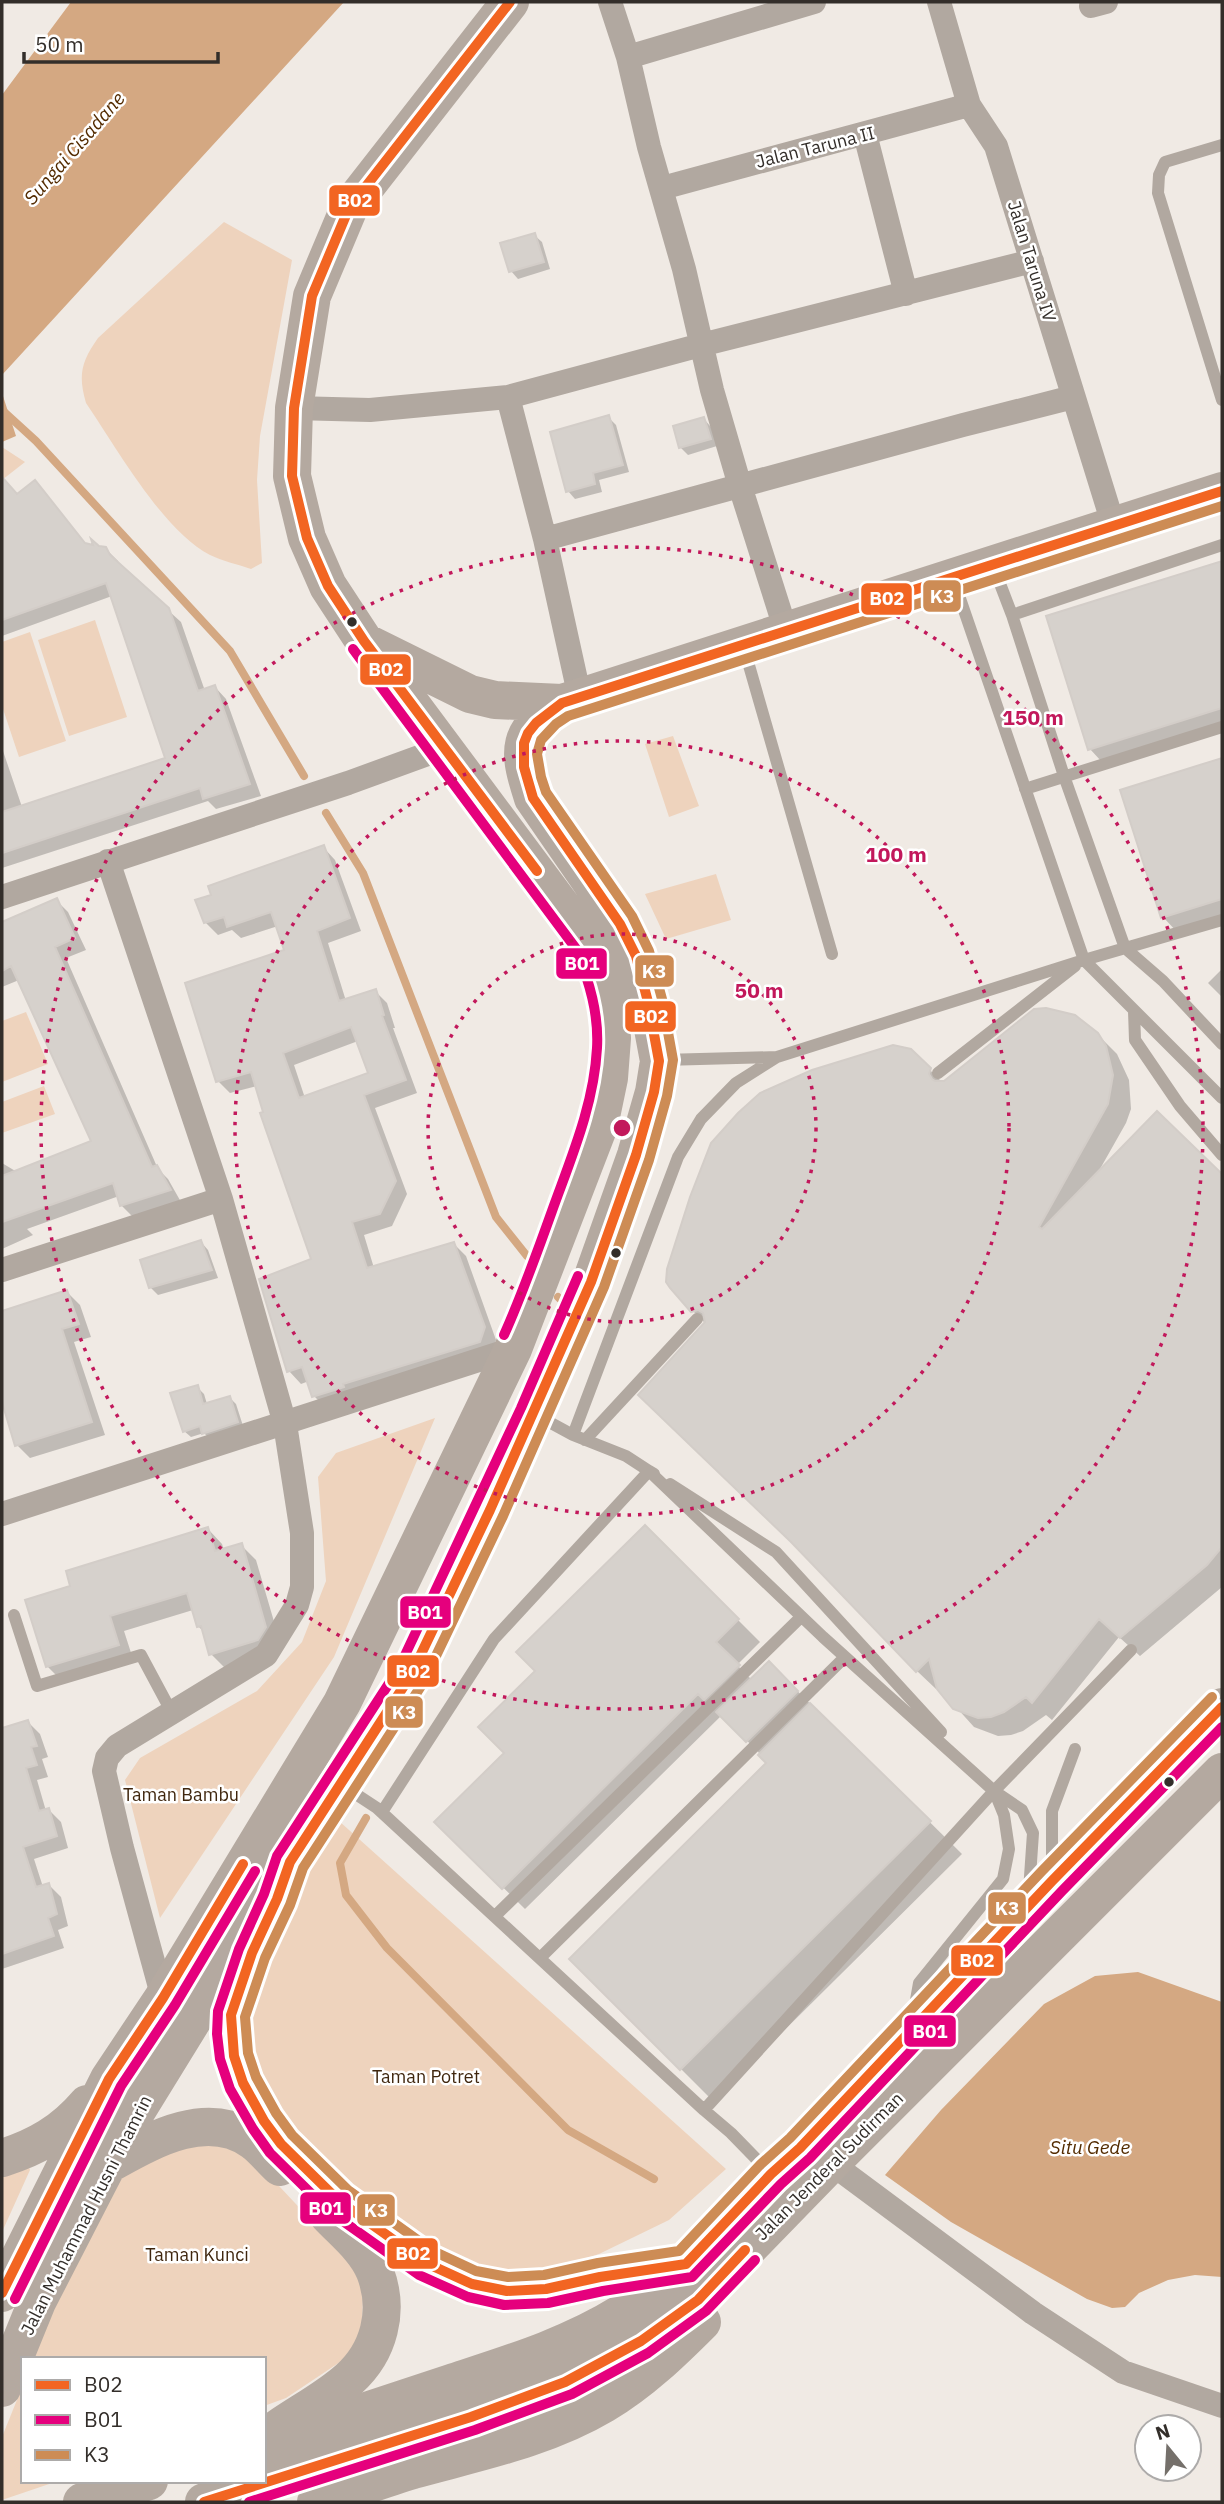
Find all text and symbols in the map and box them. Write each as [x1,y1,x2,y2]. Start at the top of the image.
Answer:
scale bar [24,21,219,65]
text: 50 m [35,30,84,58]
water label: Sungai Cisadane [18,86,130,209]
street label: Jalan Taruna II [753,121,877,173]
line badge: B02 [328,184,381,217]
text: B02 [337,188,373,212]
street label: Jalan Taruna IV [1003,198,1061,324]
line badge: K3 [922,579,962,613]
line badge: B02 [860,582,913,616]
text: K3 [930,584,954,608]
text: B02 [869,586,905,610]
unlabelled marker [345,615,359,629]
line badge: B02 [359,653,412,686]
text: B02 [368,657,404,681]
text: 150 m [1002,703,1064,731]
text: 100 m [865,840,927,868]
line badge: B01 [555,947,608,980]
text: B01 [564,951,600,975]
line badge: K3 [634,954,675,988]
text: K3 [642,959,666,983]
text: 50 m [735,976,783,1004]
line badge: B02 [624,1000,677,1033]
text: B02 [633,1004,669,1028]
centre of rings [610,1116,634,1140]
unlabelled marker [609,1246,623,1260]
line badge: B01 [399,1595,452,1629]
text: B01 [407,1600,443,1624]
line badge: B02 [386,1654,440,1688]
text: B02 [395,1659,431,1683]
line badge: K3 [384,1695,424,1729]
text: K3 [392,1700,416,1724]
unlabelled marker [1162,1775,1176,1789]
park label: Taman Bambu [123,1783,239,1806]
line badge: K3 [987,1891,1027,1925]
text: K3 [995,1896,1019,1920]
line badge: B02 [950,1944,1004,1977]
text: B02 [959,1948,995,1972]
line badge: B01 [903,2014,957,2048]
text: B01 [912,2019,948,2043]
park label: Taman Potret [372,2065,480,2088]
street label: Jalan Jenderal Sudirman [750,2087,908,2245]
street label: Jalan Muhammad Husni Thamrin [15,2091,157,2339]
water label: Situ Gede [1050,2135,1130,2159]
line badge: B01 [299,2191,352,2225]
line badge: K3 [356,2193,396,2227]
text: B01 [308,2196,344,2220]
text: K3 [364,2198,388,2222]
line badge: B02 [386,2237,439,2270]
text: B02 [395,2241,431,2265]
park label: Taman Kunci [145,2243,249,2266]
legend [21,2357,266,2483]
text: B02 [84,2370,123,2398]
text: B01 [84,2405,123,2433]
north arrow [1133,2413,1203,2483]
text: N [1152,2418,1173,2445]
text: K3 [84,2440,110,2468]

